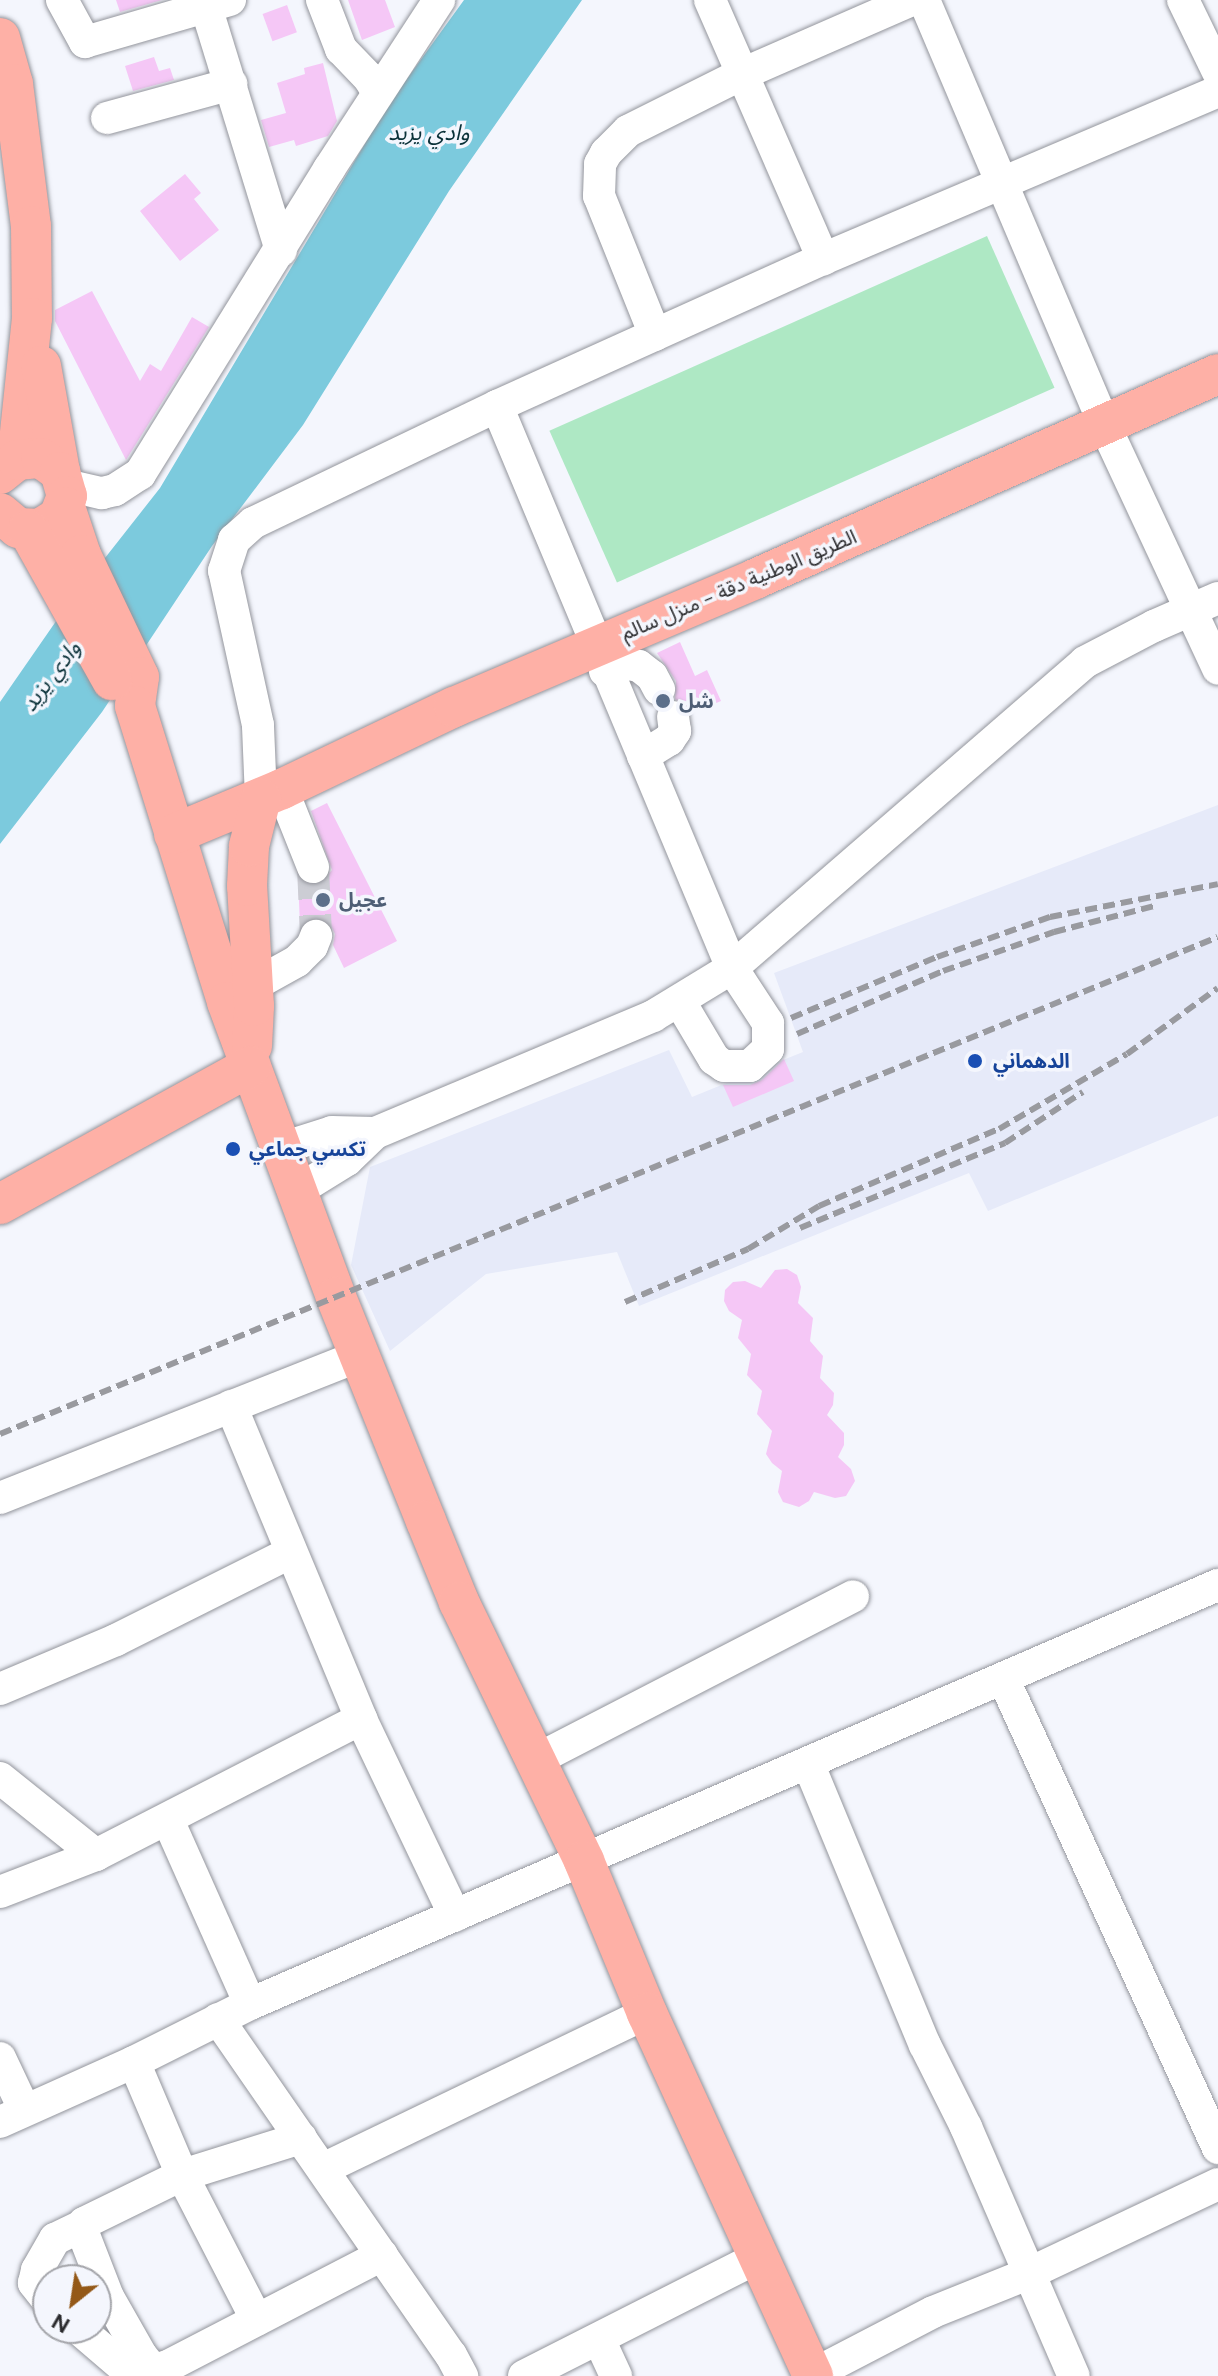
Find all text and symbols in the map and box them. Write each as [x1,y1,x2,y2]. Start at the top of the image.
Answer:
water label: وادي يزيد [388,120,470,146]
street label: الطريق الوطنية دقة - منزل سالم [618,524,860,646]
water label: وادي يزيد [16,636,86,716]
place label: شل [679,689,714,713]
marker: شل [654,692,672,710]
place label: عجيل [339,888,387,912]
marker: عجيل [314,891,332,909]
place label: الدهماني [993,1049,1070,1073]
marker: الدهماني [964,1050,986,1072]
place label: تكسي جماعي [249,1137,366,1161]
marker: تكسي جماعي [224,1140,242,1158]
north arrow [32,2264,112,2344]
text: N [47,2307,75,2340]

